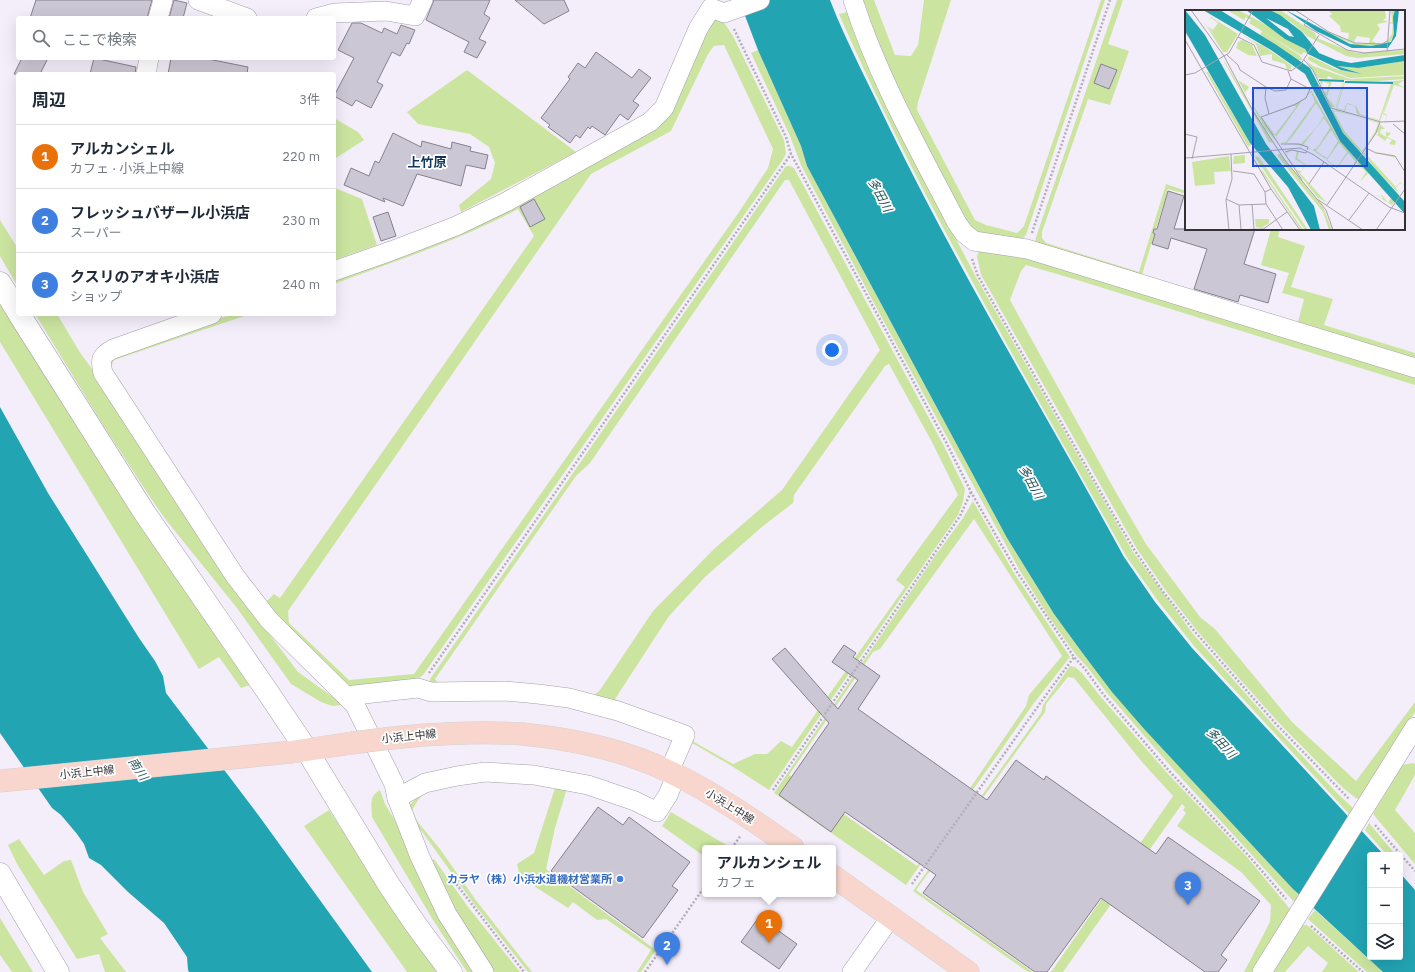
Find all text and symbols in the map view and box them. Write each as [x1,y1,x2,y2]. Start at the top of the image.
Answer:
inset map [1185,10,1405,230]
search box [16,16,336,60]
icon: search [30,27,52,49]
text: ここで検索 [62,30,137,49]
text: 周辺 [32,89,66,111]
text: 3件 [299,91,320,108]
text: アルカンシェル [70,139,174,158]
text: 1 [41,148,49,165]
text: 220 m [282,148,320,165]
district label: 上竹原 [407,154,447,171]
text: カフェ · 小浜上中線 [70,160,184,177]
water label: 多田川 [865,175,896,216]
text: フレッシュバザール小浜店 [70,203,250,222]
text: 2 [41,212,49,229]
text: 230 m [282,212,320,229]
text: スーパー [70,224,122,241]
text: クスリのアオキ小浜店 [70,267,220,286]
text: 3 [41,276,49,293]
text: 240 m [282,276,320,293]
text: ショップ [70,288,122,305]
your location [822,340,842,360]
water label: 多田川 [1016,462,1048,503]
water label: 多田川 [1204,724,1240,762]
street label: 小浜上中線 [381,726,437,746]
water label: 南川 [126,755,152,785]
street label: 小浜上中線 [59,762,115,782]
street label: 小浜上中線 [703,785,757,827]
popup [702,845,836,897]
map controls [1367,852,1403,960]
button: + [1367,852,1403,888]
text: アルカンシェル [717,853,821,872]
place label: カラヤ（株）小浜水道機材営業所 [447,872,612,886]
pin: 3 [1175,872,1201,905]
marker: カラヤ（株）小浜水道機材営業所 [615,874,625,884]
text: カフェ [717,874,756,891]
button: − [1367,888,1403,924]
pin: 1 [756,910,782,943]
button: layers [1367,924,1403,960]
pin: 2 [654,932,680,965]

